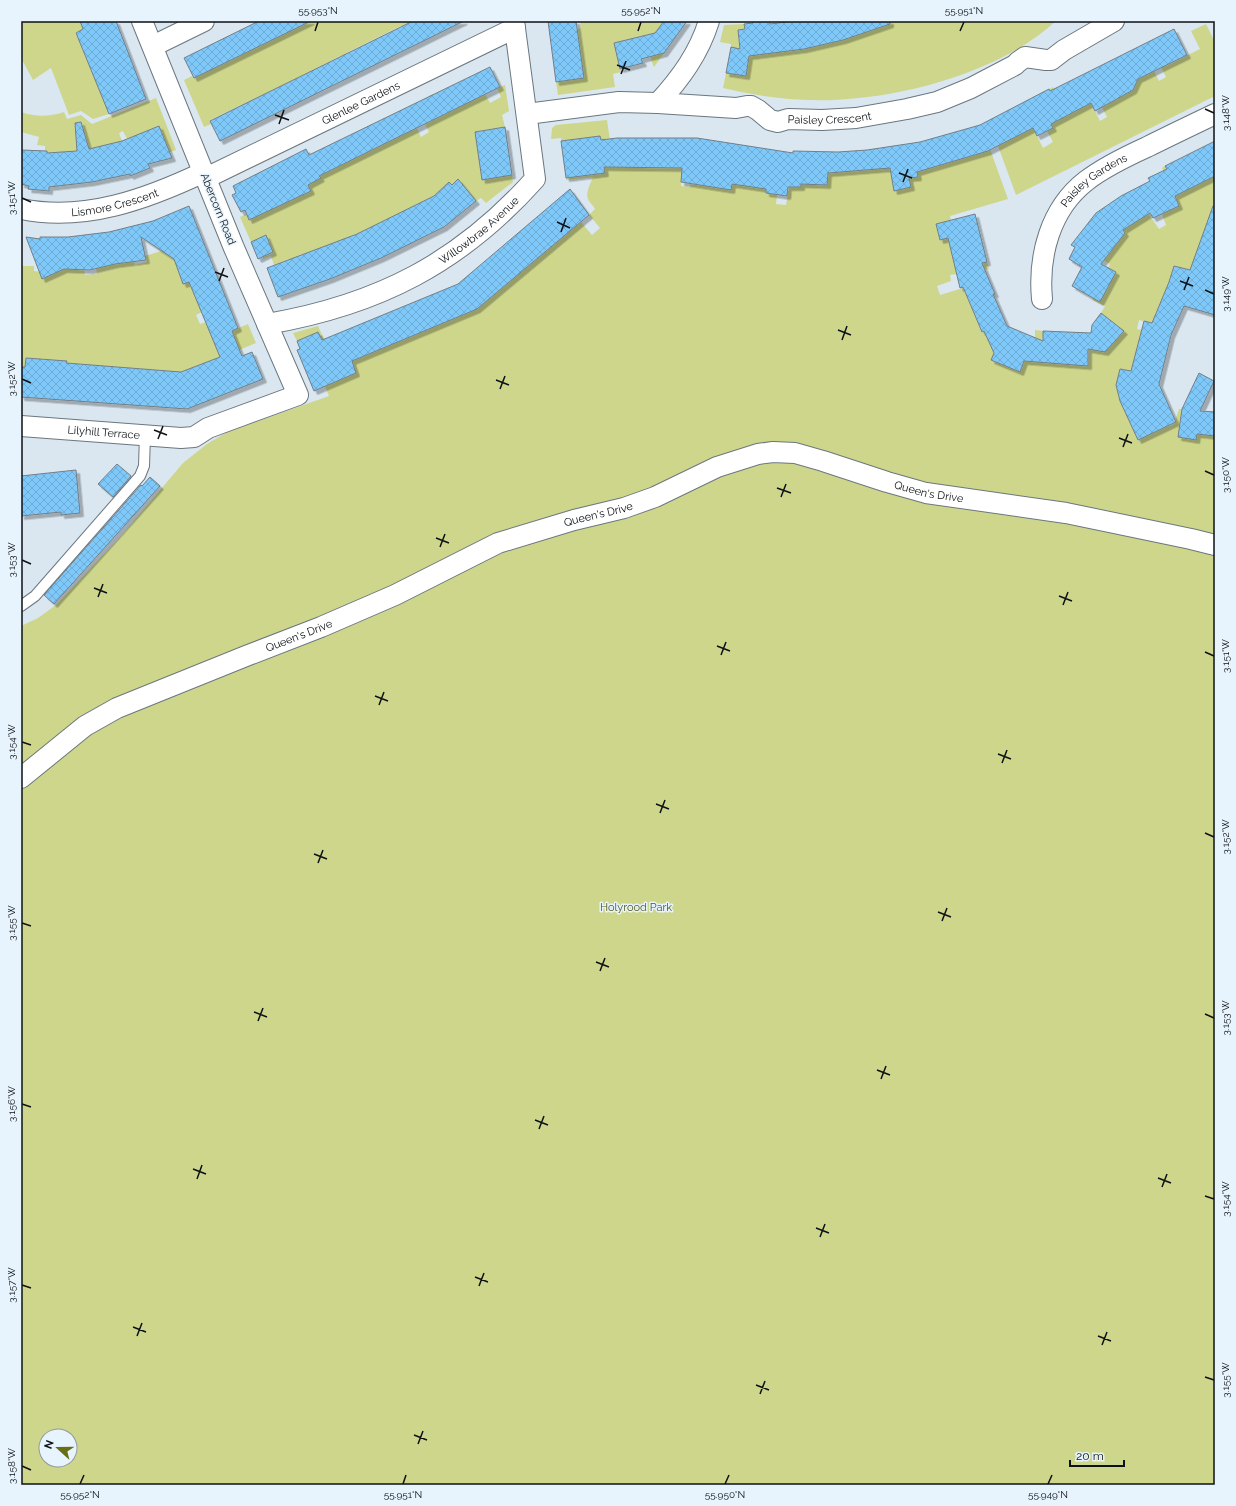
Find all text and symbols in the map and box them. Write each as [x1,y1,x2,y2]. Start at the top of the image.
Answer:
text: 55.953°N [298,5,338,16]
text: 55.952°N [621,5,661,16]
text: 55.951°N [945,5,983,16]
street label: Glenlee Gardens [320,78,402,127]
text: 3.148°W [1220,94,1231,131]
street label: Paisley Crescent [787,109,873,127]
street label: Paisley Gardens [1058,151,1129,209]
street label: Abercorn Road [198,171,238,247]
text: 3.151°W [6,180,17,215]
street label: Lismore Crescent [71,186,160,219]
street label: Willowbrae Avenue [436,193,522,267]
text: 3.149°W [1220,276,1231,312]
text: 3.152°W [6,361,17,397]
street label: Lilyhill Terrace [67,423,141,441]
text: 3.150°W [1220,456,1231,493]
street label: Queen's Drive [893,478,965,505]
street label: Queen's Drive [562,499,635,529]
text: 3.153°W [6,542,17,578]
street label: Queen's Drive [264,616,335,654]
text: 3.151°W [1220,638,1231,673]
text: 3.154°W [6,724,17,760]
text: 3.152°W [1220,819,1231,855]
park label: Holyrood Park [600,901,672,914]
text: 3.155°W [6,905,17,941]
text: 3.153°W [1220,1000,1231,1036]
text: 3.156°W [6,1085,17,1122]
text: 3.154°W [1220,1181,1231,1217]
text: 3.157°W [6,1267,17,1303]
text: 3.155°W [1220,1362,1231,1398]
north arrow [38,1428,78,1468]
text: N [42,1438,57,1451]
scale bar [1070,1442,1124,1468]
text: 3.158°W [6,1447,17,1484]
text: 20 m [1076,1449,1104,1463]
text: 55.952°N [60,1489,100,1500]
text: 55.951°N [384,1489,422,1500]
text: 55.950°N [705,1489,745,1500]
text: 55.949°N [1028,1489,1068,1500]

